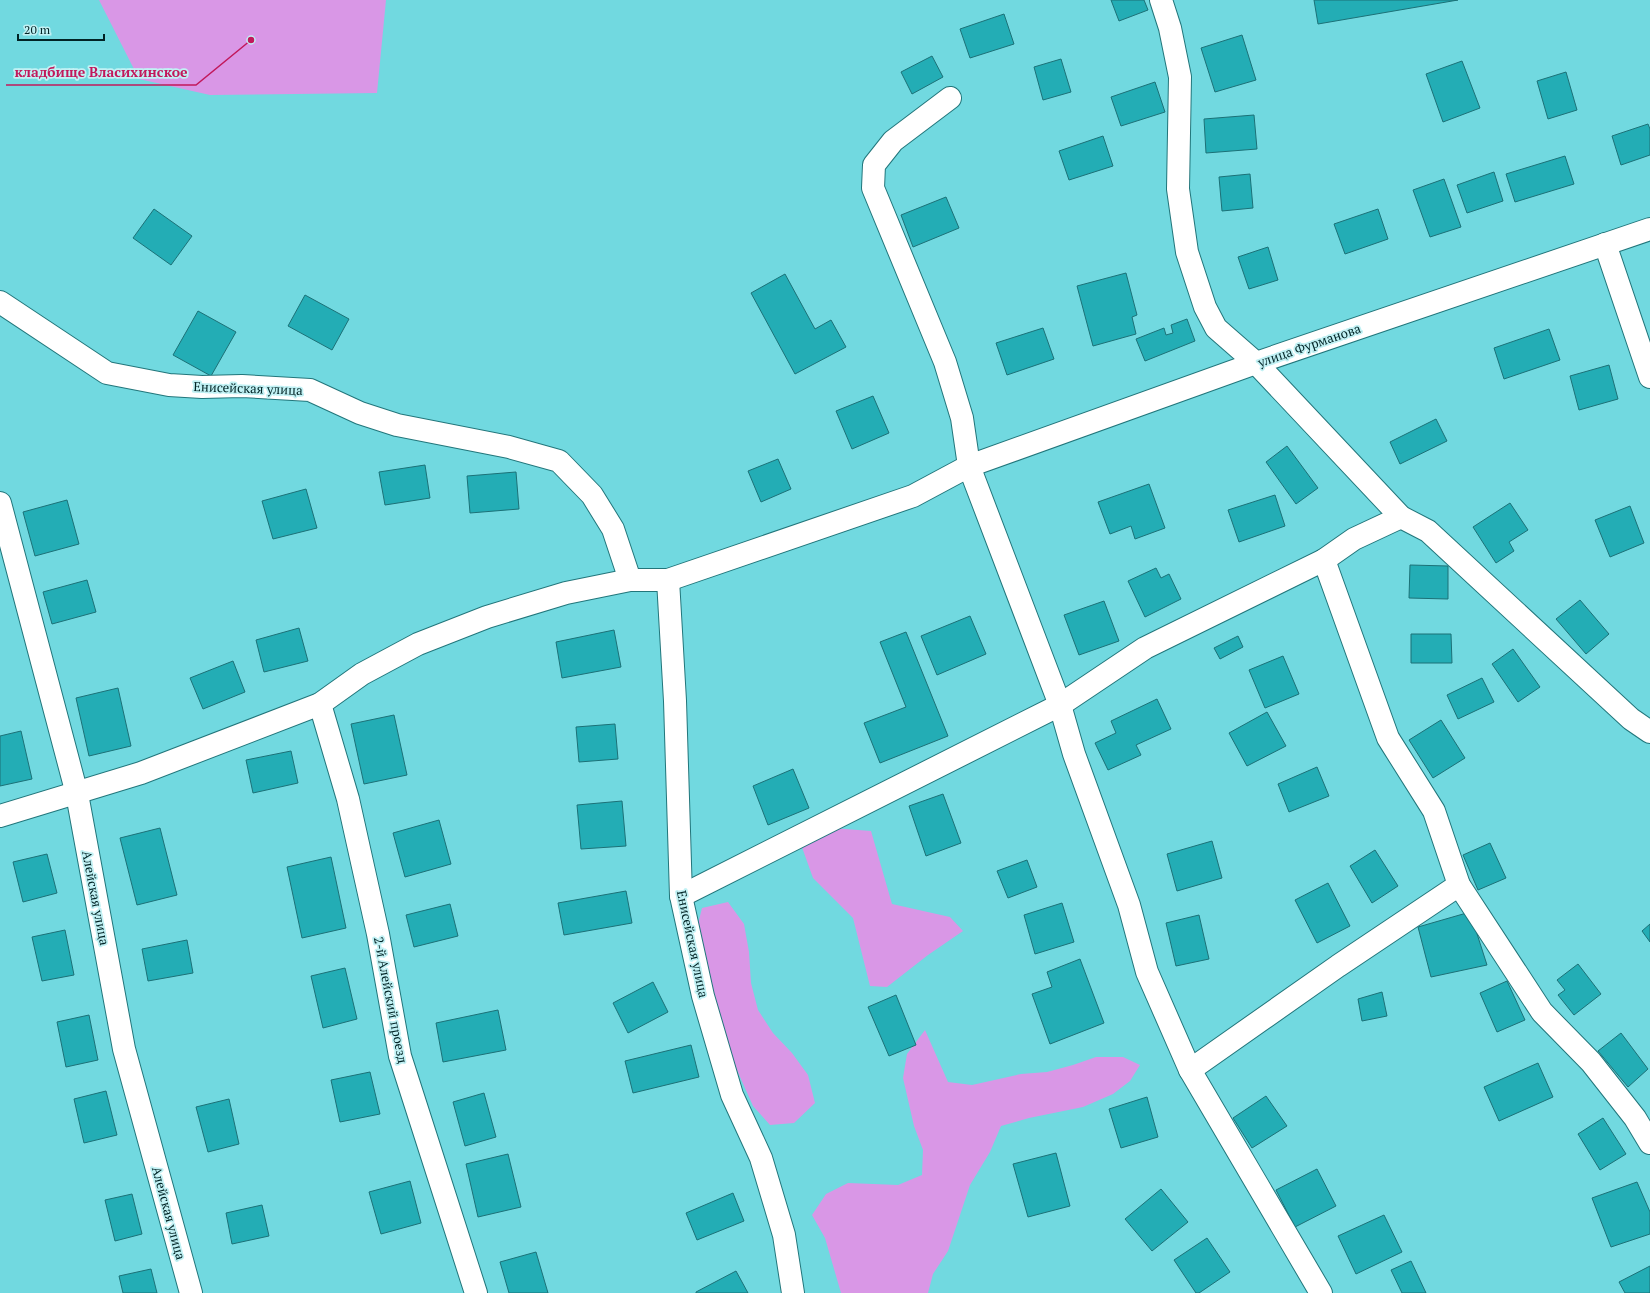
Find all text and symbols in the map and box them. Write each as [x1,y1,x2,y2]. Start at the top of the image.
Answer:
scale bar [18,16,104,42]
text: 20 m [24,22,51,37]
callout: кладбище Власихинское [6,59,196,85]
text: кладбище Власихинское [14,62,188,81]
street label: улица Фурманова [1254,319,1363,371]
street label: Енисейская улица [193,377,303,399]
street label: Алейская улица [78,849,114,947]
street label: Енисейская улица [673,889,713,1000]
street label: 2-й Алейский проезд [370,935,412,1065]
street label: Алейская улица [148,1164,190,1262]

